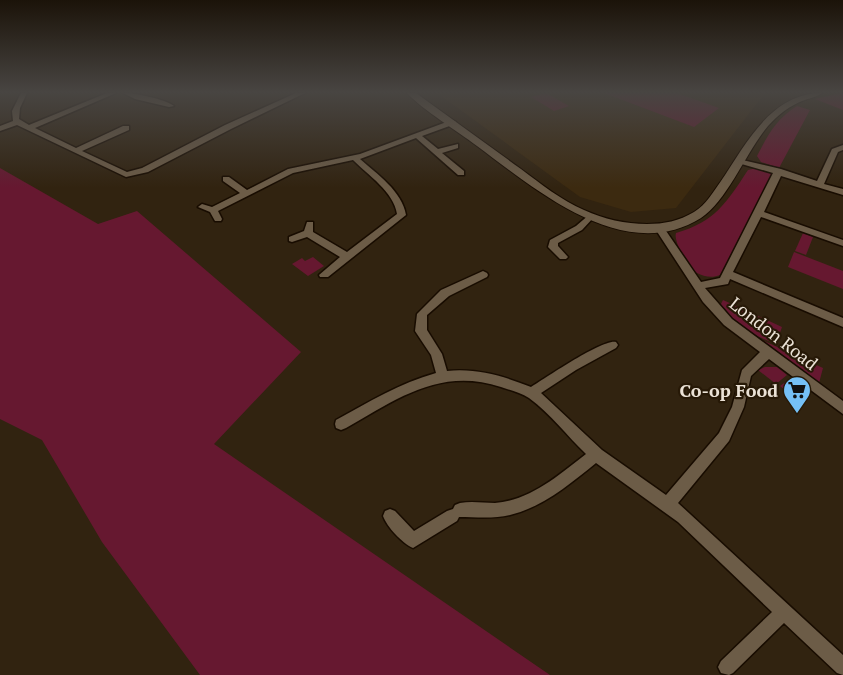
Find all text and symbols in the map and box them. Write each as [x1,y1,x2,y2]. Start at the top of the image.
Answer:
street label: London Road [725,291,823,375]
supermarket icon: Co-op Food [782,375,812,414]
place label: Co-op Food [679,378,778,402]

